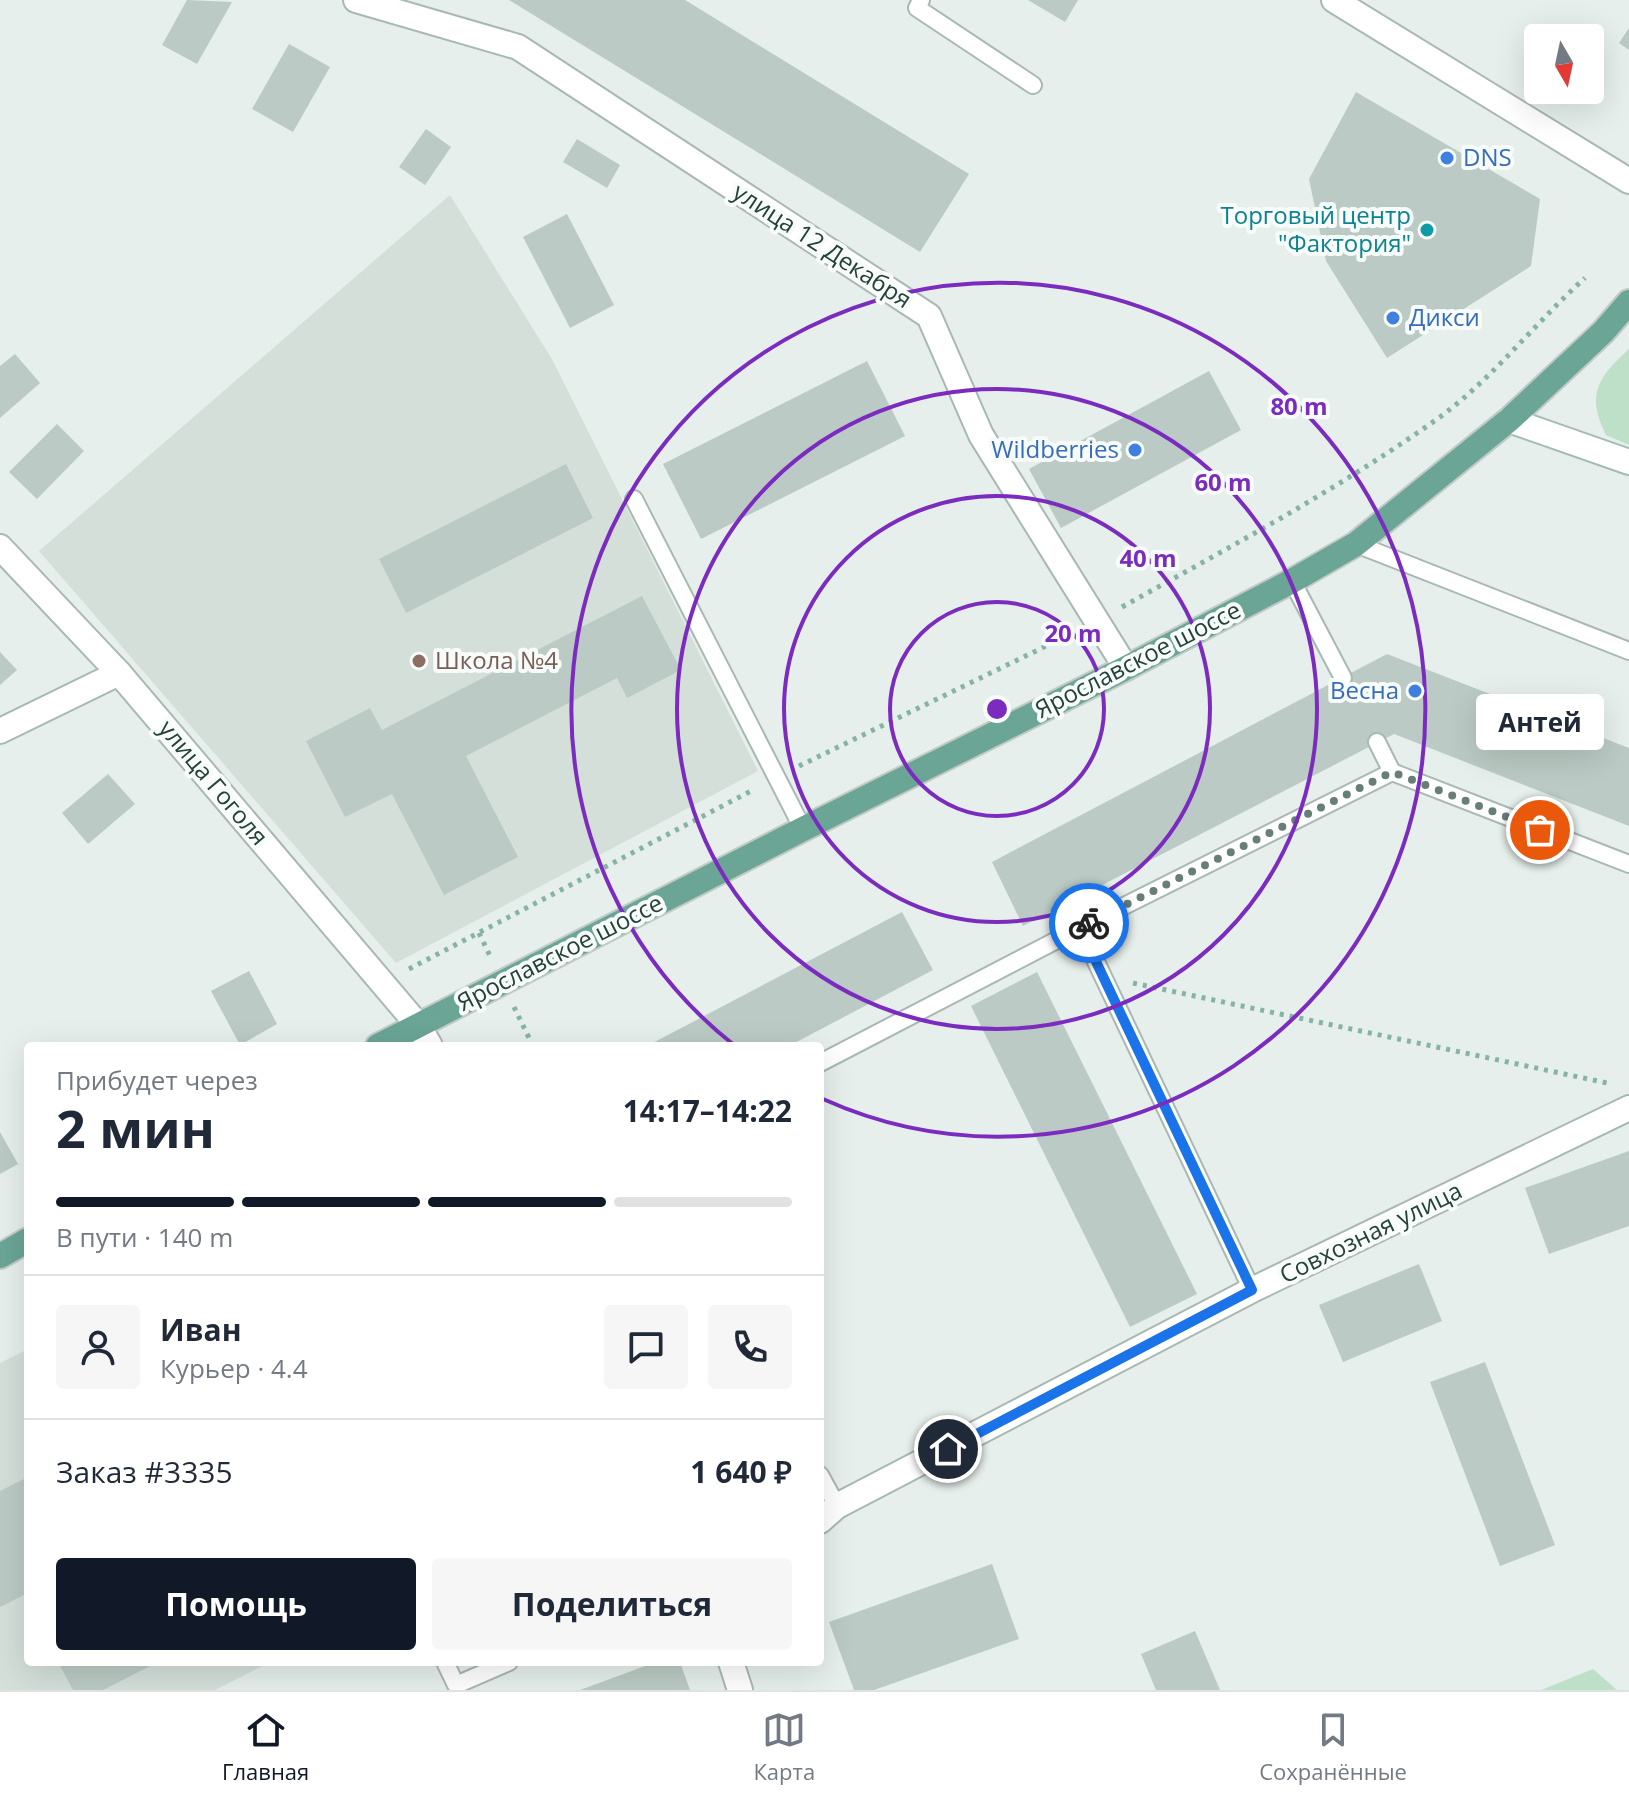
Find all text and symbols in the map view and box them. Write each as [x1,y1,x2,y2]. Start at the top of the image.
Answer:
north arrow [1524,24,1604,104]
map controls [1524,24,1604,104]
place label: DNS [1463,140,1512,173]
marker: DNS [1438,149,1456,167]
street label: улица 12 Декабря [727,174,919,315]
place label: Торговый центр "Фактория" [1221,198,1411,259]
marker: Торговый центр "Фактория" [1418,221,1436,239]
place label: Дикси [1409,300,1480,333]
marker: Дикси [1384,309,1402,327]
text: 80 m [1270,389,1328,422]
place label: Wildberries [991,432,1119,465]
marker: Wildberries [1126,441,1144,459]
text: 60 m [1194,465,1252,498]
text: 40 m [1119,541,1177,574]
street label: Ярославское шоссе [1029,592,1246,725]
text: 20 m [1044,616,1102,649]
place label: Школа №4 [435,643,558,676]
marker: Школа №4 [410,652,428,670]
place label: Весна [1330,673,1399,706]
marker: Весна [1406,682,1424,700]
callout: Антей [1476,694,1604,750]
centre of rings [983,695,1011,723]
text: Антей [1498,704,1582,740]
street label: улица Гоголя [152,712,276,852]
pin [1506,796,1574,864]
icon: bag [1518,808,1562,852]
courier [1049,883,1129,963]
street label: Ярославское шоссе [451,885,668,1018]
icon: bike [1067,901,1111,945]
text: Прибудет через [56,1062,258,1098]
text: 14:17–14:22 [623,1090,792,1131]
text: 2 мин [56,1092,215,1163]
street label: Совхозная улица [1274,1173,1467,1290]
text: В пути · 140 m [56,1219,233,1255]
button: person [56,1305,140,1389]
button: chat [604,1305,688,1389]
button: phone [708,1305,792,1389]
text: Иван [160,1309,242,1350]
text: Курьер · 4.4 [160,1350,308,1386]
pin [914,1415,982,1483]
icon: home [926,1427,970,1471]
text: Заказ #3335 [56,1451,233,1492]
text: 1 640 ₽ [690,1451,792,1492]
button: Помощь [56,1558,416,1650]
button: Поделиться [432,1558,792,1650]
tab: Главная [222,1708,309,1786]
tab: Карта [753,1708,815,1786]
tab: Сохранённые [1259,1708,1407,1786]

